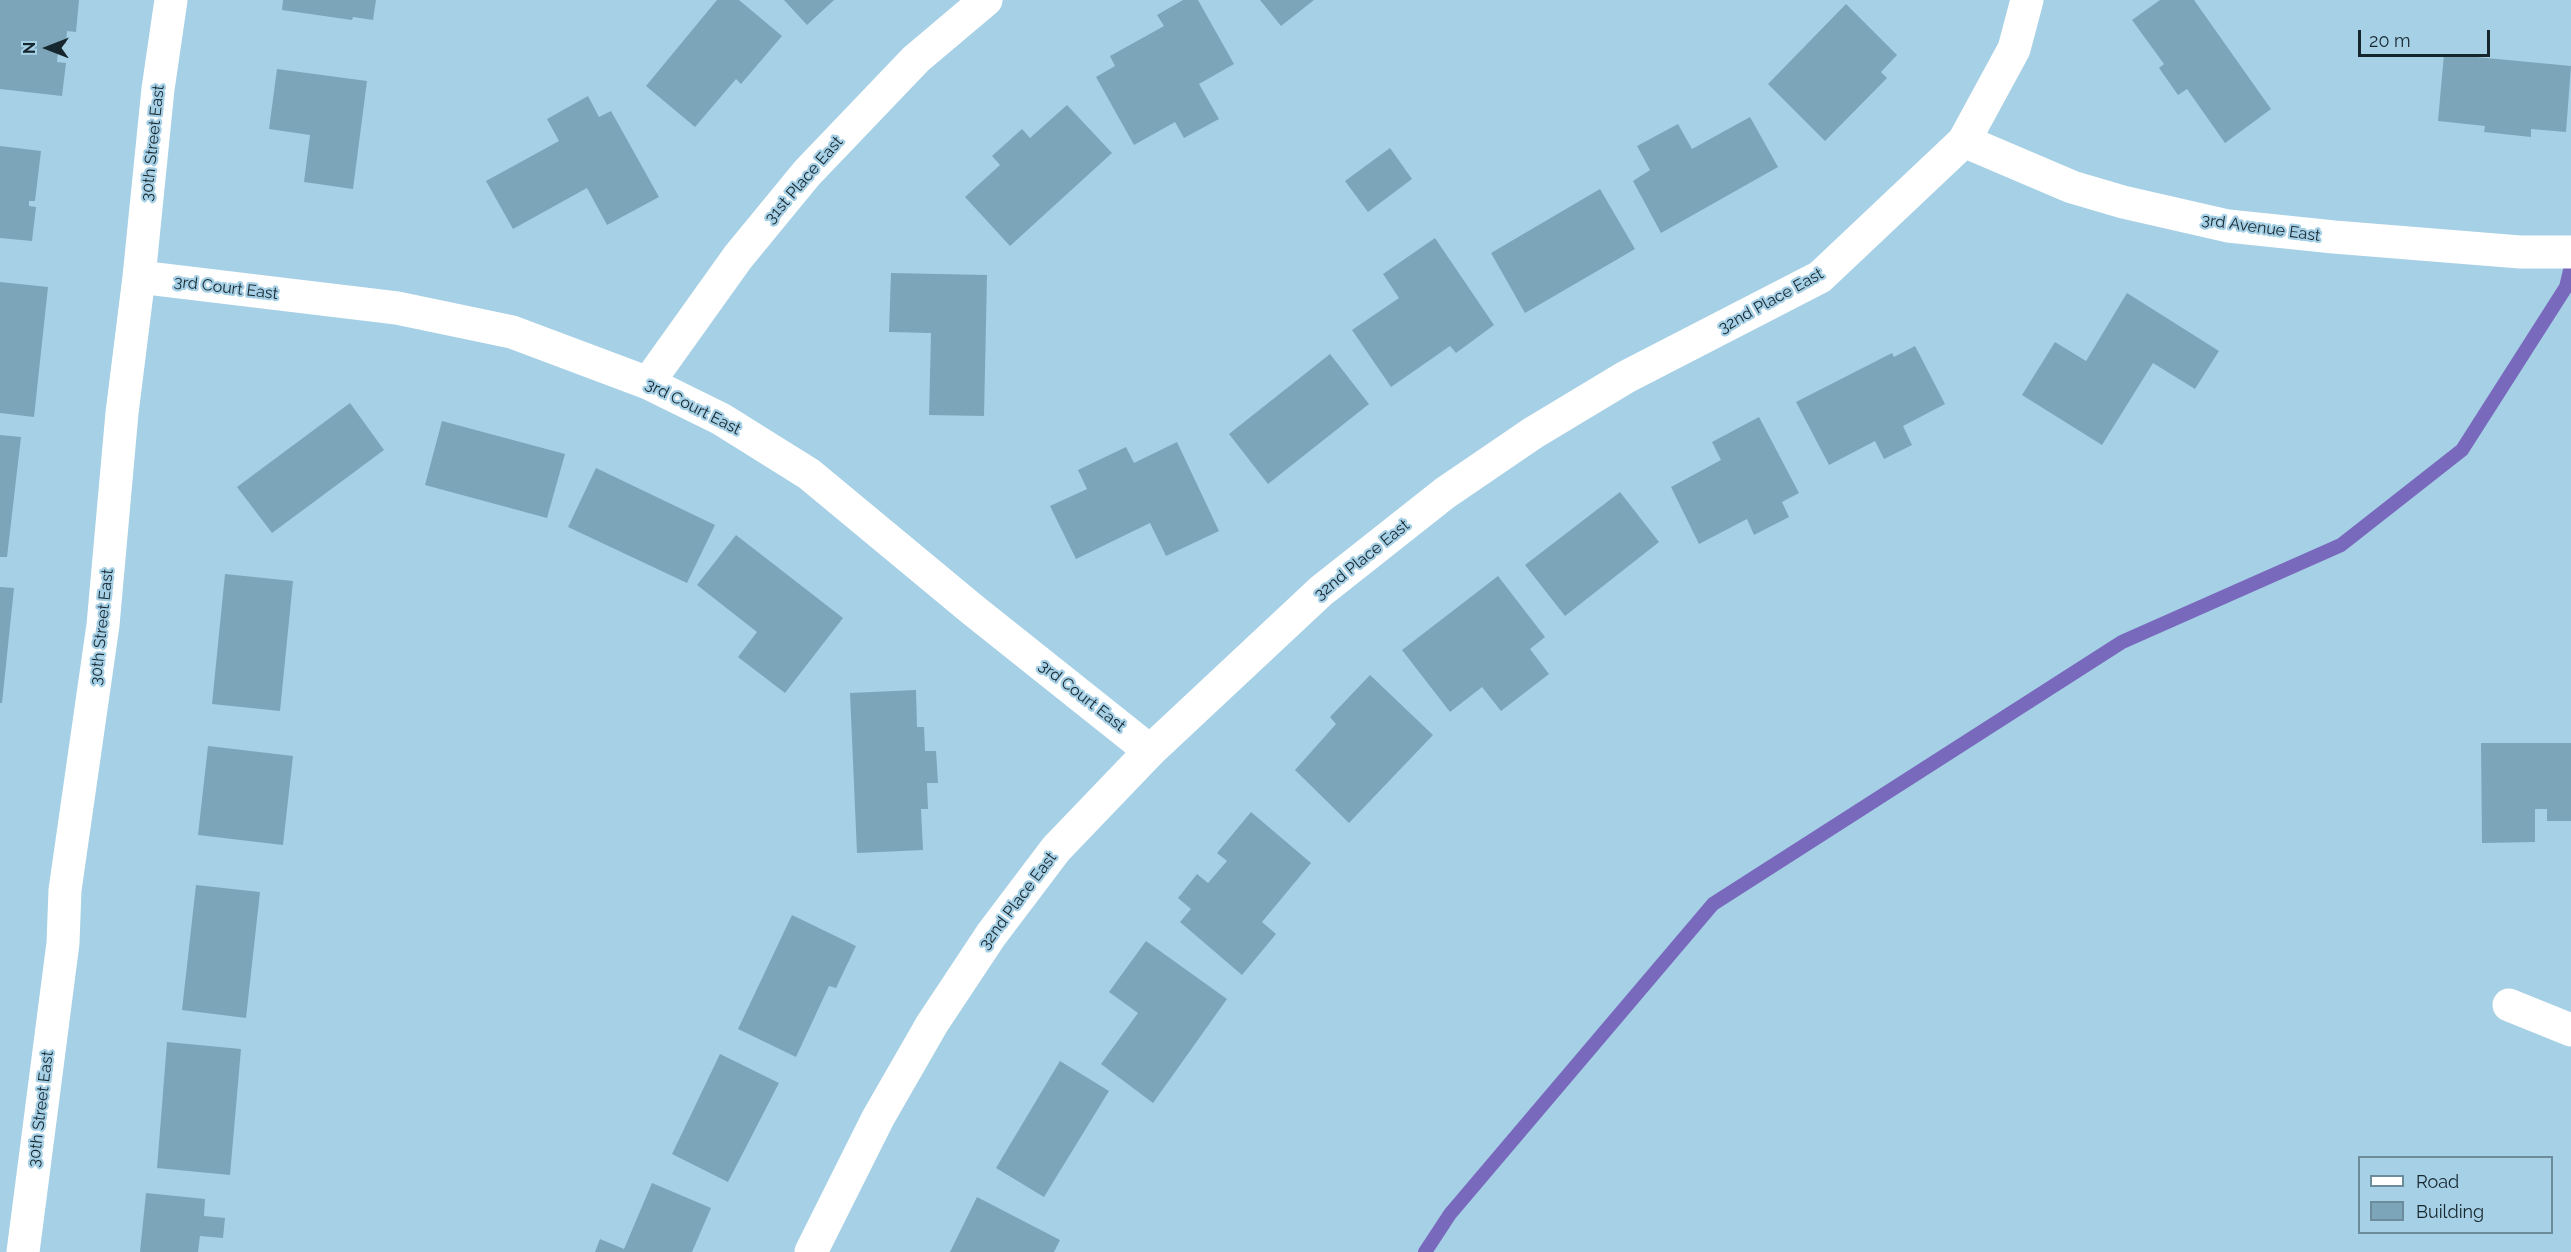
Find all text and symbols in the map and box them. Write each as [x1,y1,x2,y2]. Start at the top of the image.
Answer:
north arrow [18,18,78,78]
scale bar [2361,18,2493,56]
text: 20 m [2369,30,2411,51]
text: N [20,42,39,54]
street label: 30th Street East [137,84,169,202]
street label: 31st Place East [761,132,847,228]
street label: 3rd Avenue East [2200,210,2322,246]
street label: 32nd Place East [1715,264,1827,338]
street label: 3rd Court East [173,272,279,304]
street label: 3rd Court East [642,375,744,439]
street label: 32nd Place East [1311,516,1413,604]
street label: 30th Street East [86,568,118,686]
street label: 3rd Court East [1035,656,1129,736]
street label: 32nd Place East [975,849,1061,953]
street label: 30th Street East [24,1050,58,1168]
legend [2358,1156,2553,1234]
text: Road [2416,1171,2459,1192]
text: Building [2416,1201,2484,1222]

